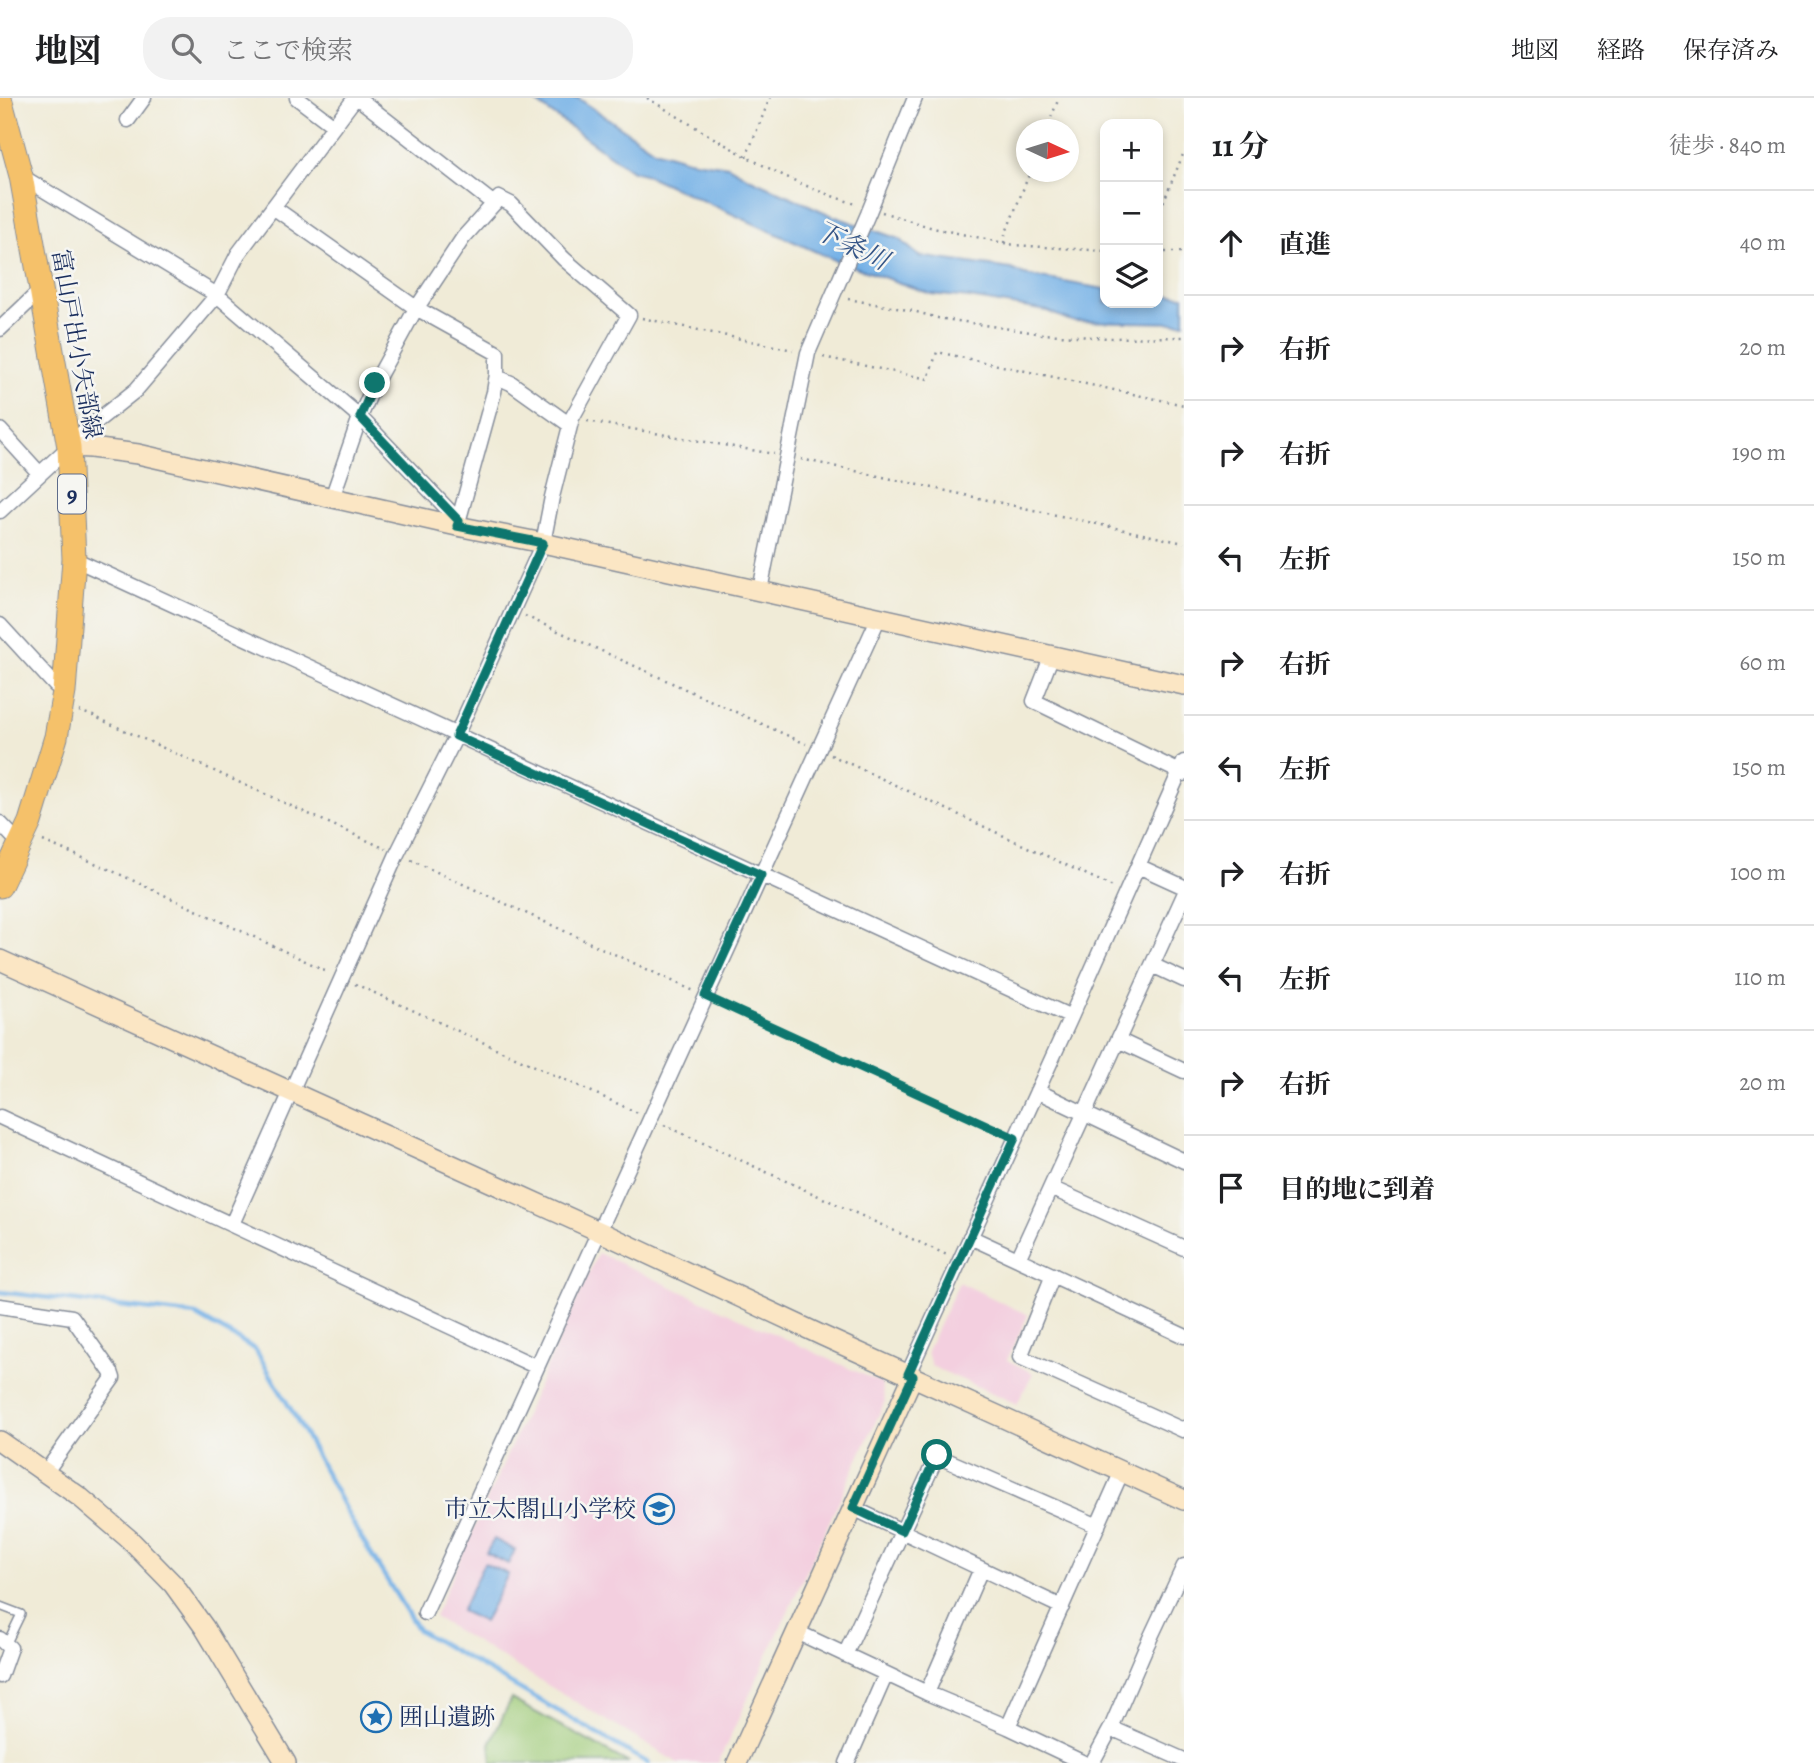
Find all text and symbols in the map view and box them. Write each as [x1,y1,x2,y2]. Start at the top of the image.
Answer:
search box [143,17,633,80]
text: 地図 [35,28,101,73]
icon: search [167,29,205,67]
text: ここで検索 [223,33,353,68]
text: 地図 [1511,34,1559,66]
text: 経路 [1597,34,1645,66]
text: 保存済み [1683,34,1779,66]
north arrow [1016,119,1079,182]
map controls [1100,119,1163,308]
button: + [1100,119,1163,182]
text: 11 分 [1212,126,1269,166]
text: 徒歩 · 840 m [1669,130,1786,161]
button: − [1100,182,1163,245]
water label: 下条川 [809,213,897,280]
icon: ahead [1212,224,1250,262]
text: 直進 [1279,227,1331,262]
text: 40 m [1740,227,1786,258]
button: layers [1100,245,1163,308]
street label: 富山戸出小矢部線 [45,247,109,441]
icon: right [1212,329,1250,367]
text: 右折 [1279,332,1331,367]
text: 20 m [1739,332,1786,363]
route end [359,367,390,398]
icon: right [1212,434,1250,472]
text: 右折 [1279,437,1331,472]
text: 190 m [1732,437,1786,468]
road number: 9 [58,474,86,514]
icon: left [1212,539,1250,577]
text: 左折 [1279,542,1331,577]
text: 150 m [1732,542,1786,573]
icon: right [1212,644,1250,682]
text: 右折 [1279,647,1331,682]
text: 60 m [1739,647,1786,678]
icon: left [1212,749,1250,787]
text: 左折 [1279,752,1331,787]
text: 150 m [1732,752,1786,783]
icon: right [1212,854,1250,892]
text: 右折 [1279,857,1331,892]
text: 100 m [1730,857,1786,888]
icon: left [1212,959,1250,997]
text: 左折 [1279,962,1331,997]
text: 110 m [1734,962,1786,993]
icon: right [1212,1064,1250,1102]
text: 右折 [1279,1067,1331,1102]
text: 20 m [1739,1067,1786,1098]
icon: arrive [1212,1169,1250,1207]
text: 目的地に到着 [1279,1172,1435,1207]
route start [921,1439,952,1470]
school or university icon: 市立太閤山小学校 [642,1492,676,1526]
place label: 市立太閤山小学校 [444,1493,636,1525]
place icon: 囲山遺跡 [359,1700,393,1734]
place label: 囲山遺跡 [399,1701,495,1733]

